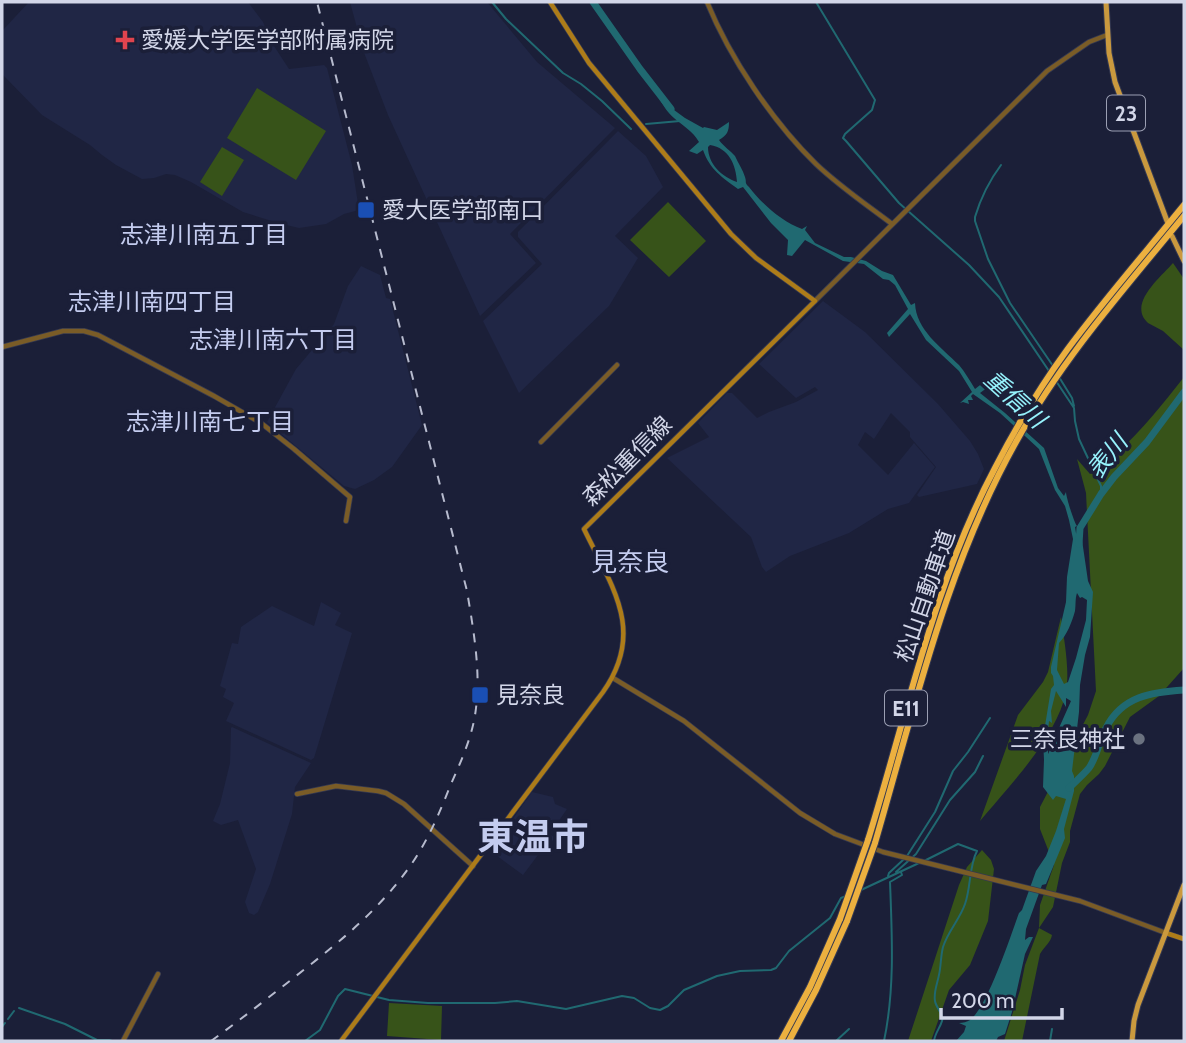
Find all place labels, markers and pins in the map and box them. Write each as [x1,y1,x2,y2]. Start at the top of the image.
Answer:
place label: 愛媛大学医学部附属病院 [141,26,394,54]
marker: 愛媛大学医学部附属病院 [115,30,135,50]
place label: 愛大医学部南口 [382,196,543,224]
marker: 愛大医学部南口 [356,200,376,220]
place label: 見奈良 [496,681,565,709]
marker: 見奈良 [470,685,490,705]
place label: 三奈良神社 [1010,725,1125,753]
marker: 三奈良神社 [1131,731,1147,747]

